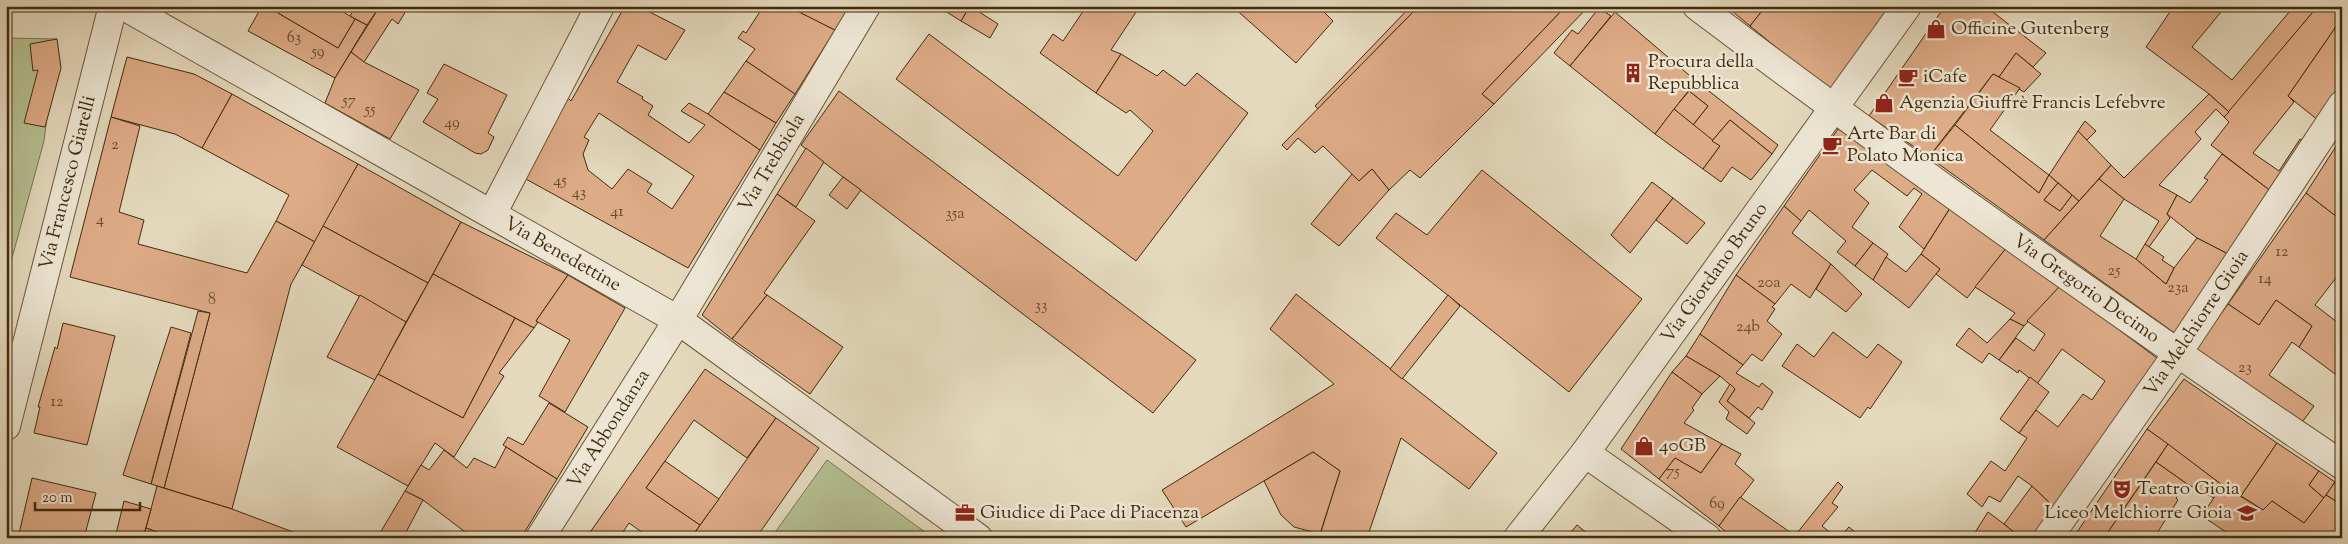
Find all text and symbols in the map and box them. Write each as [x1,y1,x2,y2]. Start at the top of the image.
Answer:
place label: Officine Gutenberg [1951,16,2109,43]
shop icon: Officine Gutenberg [1925,18,1947,40]
house number: 63 [287,27,301,50]
house number: 59 [310,41,325,64]
place label: Procura della Repubblica [1648,49,1754,98]
building icon: Procura della Repubblica [1622,62,1644,84]
place label: iCafe [1923,64,1967,91]
cafe icon: iCafe [1897,66,1919,88]
house number: 57 [341,90,356,113]
place label: Agenzia Giuffrè Francis Lefebvre [1899,90,2166,117]
shop icon: Agenzia Giuffrè Francis Lefebvre [1873,92,1895,114]
street label: Via Francesco Giarelli [33,93,103,273]
house number: 55 [363,99,376,122]
street label: Via Trebbiola [732,109,812,217]
house number: 49 [444,112,460,135]
place label: Arte Bar di Polato Monica [1847,121,1964,170]
house number: 2 [111,134,119,157]
cafe icon: Arte Bar di Polato Monica [1821,134,1843,156]
house number: 45 [553,170,567,193]
house number: 43 [572,182,586,205]
street label: Via Giordano Bruno [1655,197,1775,349]
house number: 41 [610,201,624,224]
house number: 35a [945,203,965,226]
house number: 4 [96,209,104,232]
street label: Via Benedettine [499,211,626,299]
street label: Via Gregorio Decimo [2007,228,2165,350]
house number: 12 [2276,241,2289,264]
street label: Via Melchiorre Gioia [2138,245,2256,402]
house number: 25 [2108,260,2121,283]
house number: 14 [2258,268,2272,291]
house number: 20a [1757,272,1781,295]
house number: 23a [2167,277,2189,300]
house number: 8 [208,289,216,312]
house number: 33 [1035,295,1047,318]
house number: 24b [1736,316,1760,339]
house number: 23 [2238,357,2252,380]
street label: Via Abbondanza [561,364,657,494]
house number: 12 [51,391,64,414]
place label: 40GB [1659,433,1706,460]
shop icon: 40GB [1633,435,1655,457]
house number: 75 [1666,461,1680,484]
place label: Teatro Gioia [2137,476,2240,503]
theatre icon: Teatro Gioia [2111,478,2133,500]
scale bar [35,479,140,511]
text: 20 m [42,488,73,509]
house number: 69 [1709,493,1725,516]
place label: Giudice di Pace di Piacenza [980,500,1199,527]
place label: Liceo Melchiorre Gioia [2044,500,2232,527]
office icon: Giudice di Pace di Piacenza [954,502,976,524]
school or university icon: Liceo Melchiorre Gioia [2236,502,2258,524]

